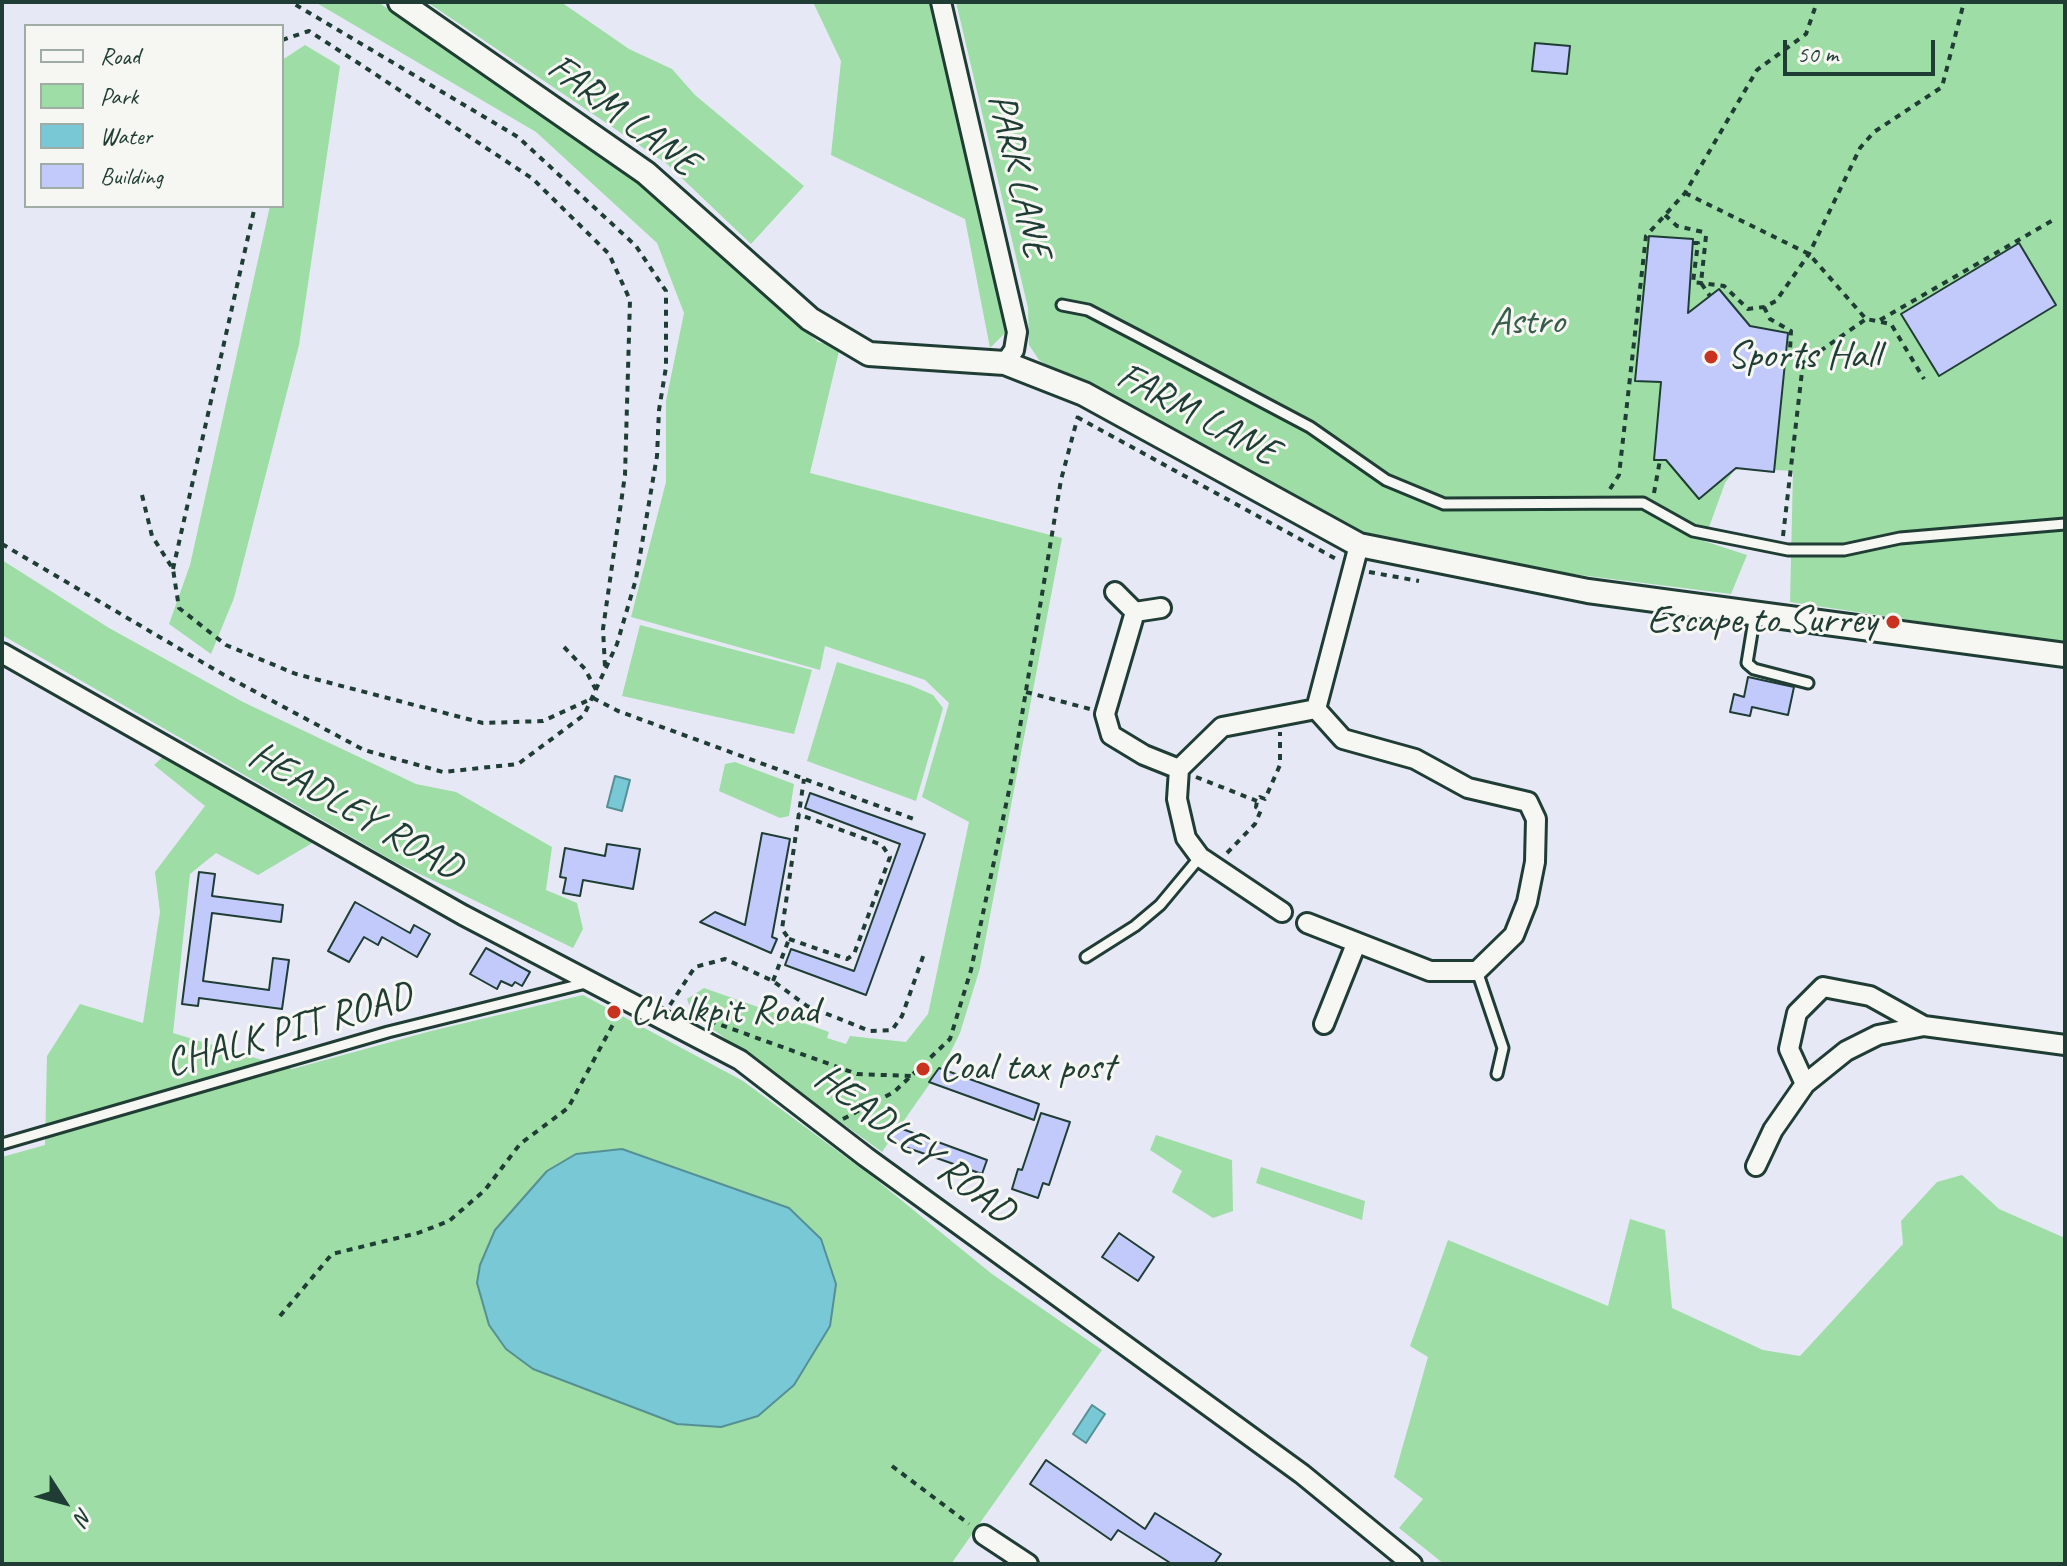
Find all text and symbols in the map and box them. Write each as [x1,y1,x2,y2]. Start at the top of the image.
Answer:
legend [24,24,284,208]
scale bar [1787,24,1939,74]
text: 50 m [1797,39,1838,69]
text: Road [100,41,140,71]
street label: FARM LANE [537,44,707,188]
text: Park [100,81,138,111]
street label: PARK LANE [976,89,1060,263]
text: Water [100,121,152,151]
text: Building [100,161,163,191]
park label: Astro [1489,299,1565,347]
place label: Sports Hall [1727,333,1880,381]
marker: Sports Hall [1702,348,1720,366]
street label: FARM LANE [1108,353,1286,477]
place label: Escape to Surrey [1647,598,1877,646]
marker: Escape to Surrey [1884,613,1902,631]
street label: HEADLEY ROAD [240,732,470,892]
street label: CHALK PIT ROAD [160,973,418,1089]
place label: Chalkpit Road [630,988,819,1036]
marker: Chalkpit Road [605,1003,623,1021]
place label: Coal tax post [939,1045,1115,1093]
street label: HEADLEY ROAD [805,1054,1023,1236]
marker: Coal tax post [914,1060,932,1078]
north arrow [24,1462,104,1542]
text: N [68,1502,99,1530]

